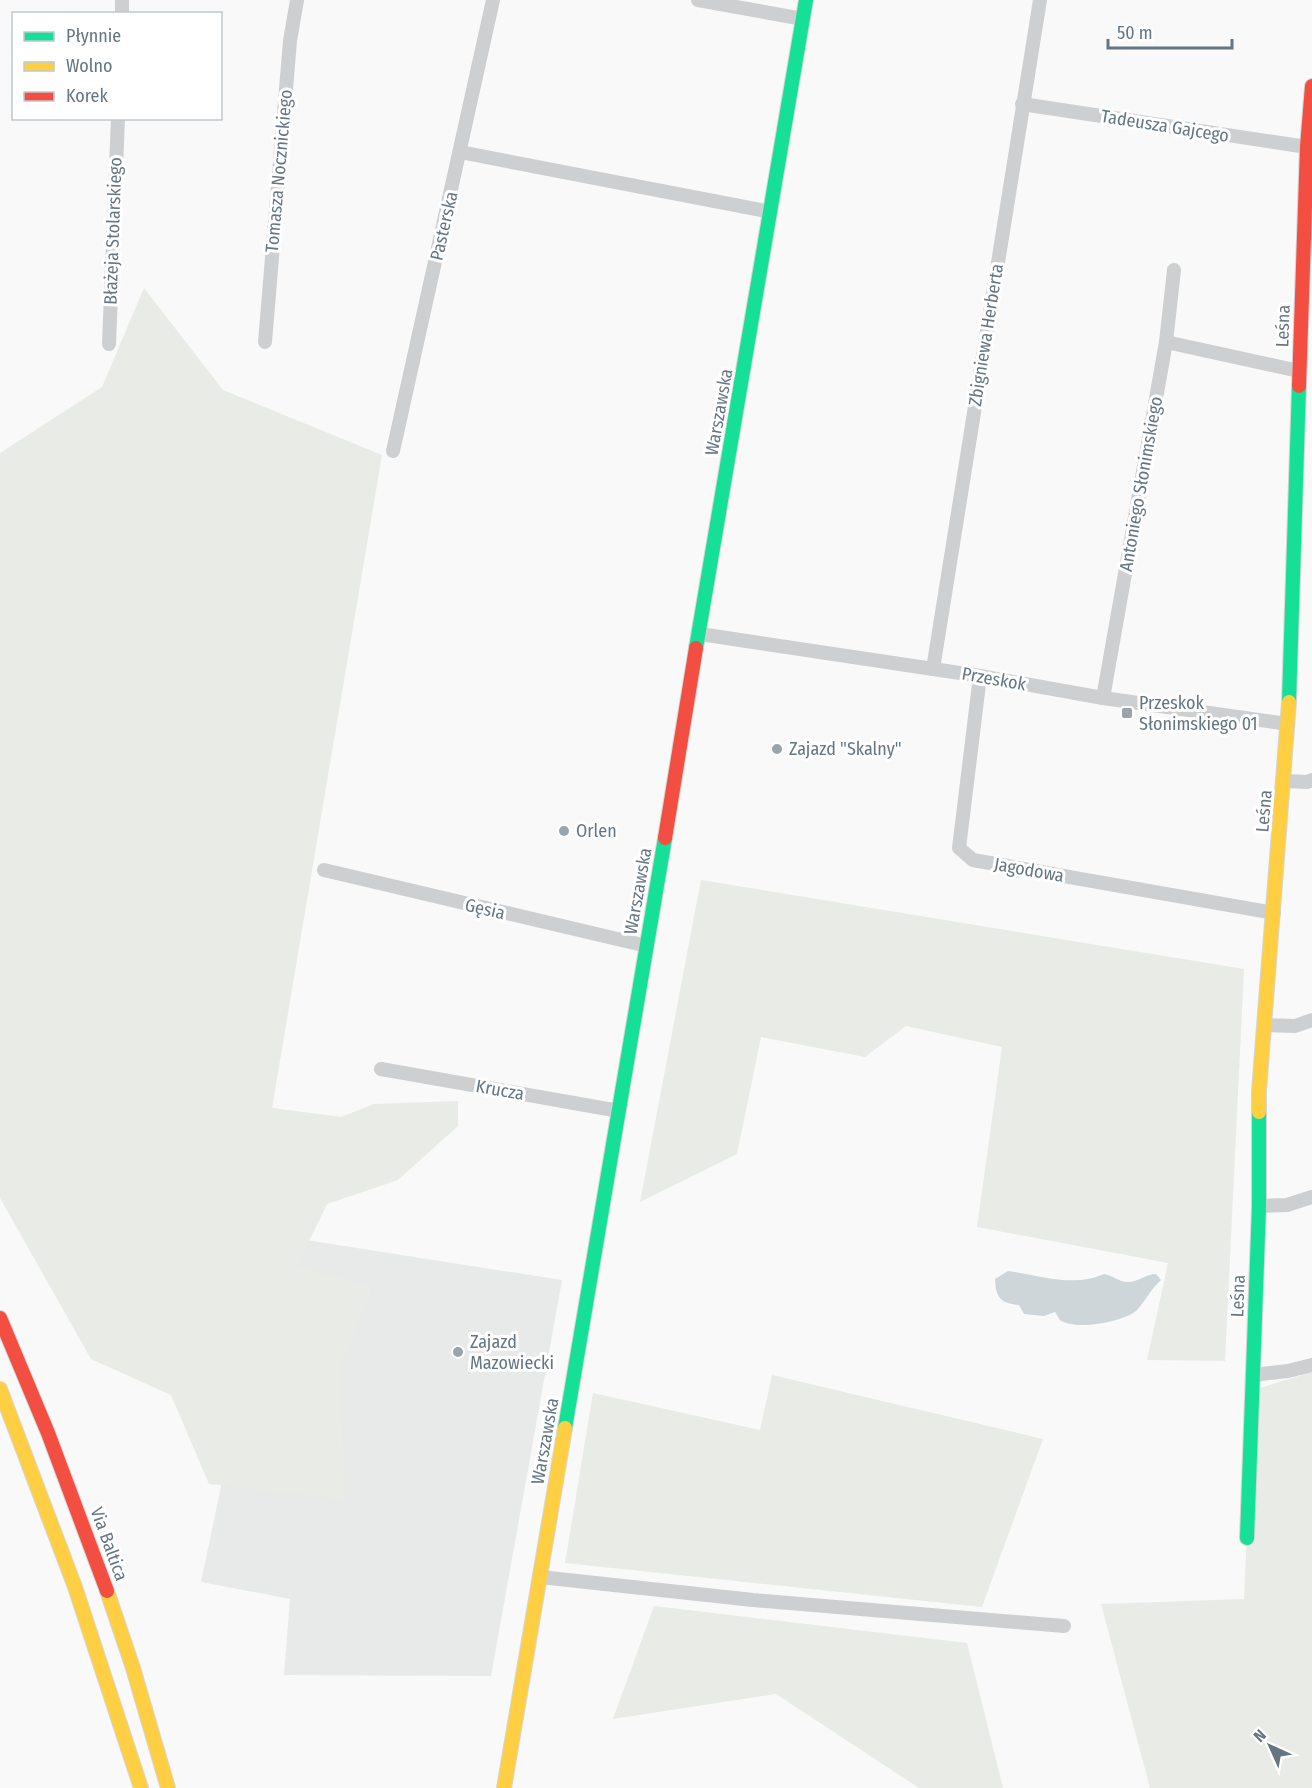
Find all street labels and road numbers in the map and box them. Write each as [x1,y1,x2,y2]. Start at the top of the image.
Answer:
street label: Tomasza Nocznickiego [261,89,297,253]
street label: Tadeusza Gajcego [1099,105,1231,147]
street label: Błażeja Stolarskiego [99,157,127,305]
street label: Pasterska [425,189,463,263]
street label: Zbigniewa Herberta [964,262,1008,408]
street label: Leśna [1271,304,1295,348]
street label: Warszawska [701,367,737,457]
street label: Antoniego Słonimskiego [1115,395,1167,573]
street label: Przeskok [960,663,1028,696]
street label: Leśna [1251,789,1277,833]
street label: Warszawska [620,846,656,936]
street label: Jagodowa [992,853,1066,887]
street label: Gęsia [463,894,507,924]
street label: Krucza [474,1075,526,1105]
street label: Leśna [1226,1274,1250,1318]
street label: Warszawska [527,1396,563,1486]
street label: Via Baltica [86,1504,133,1584]

